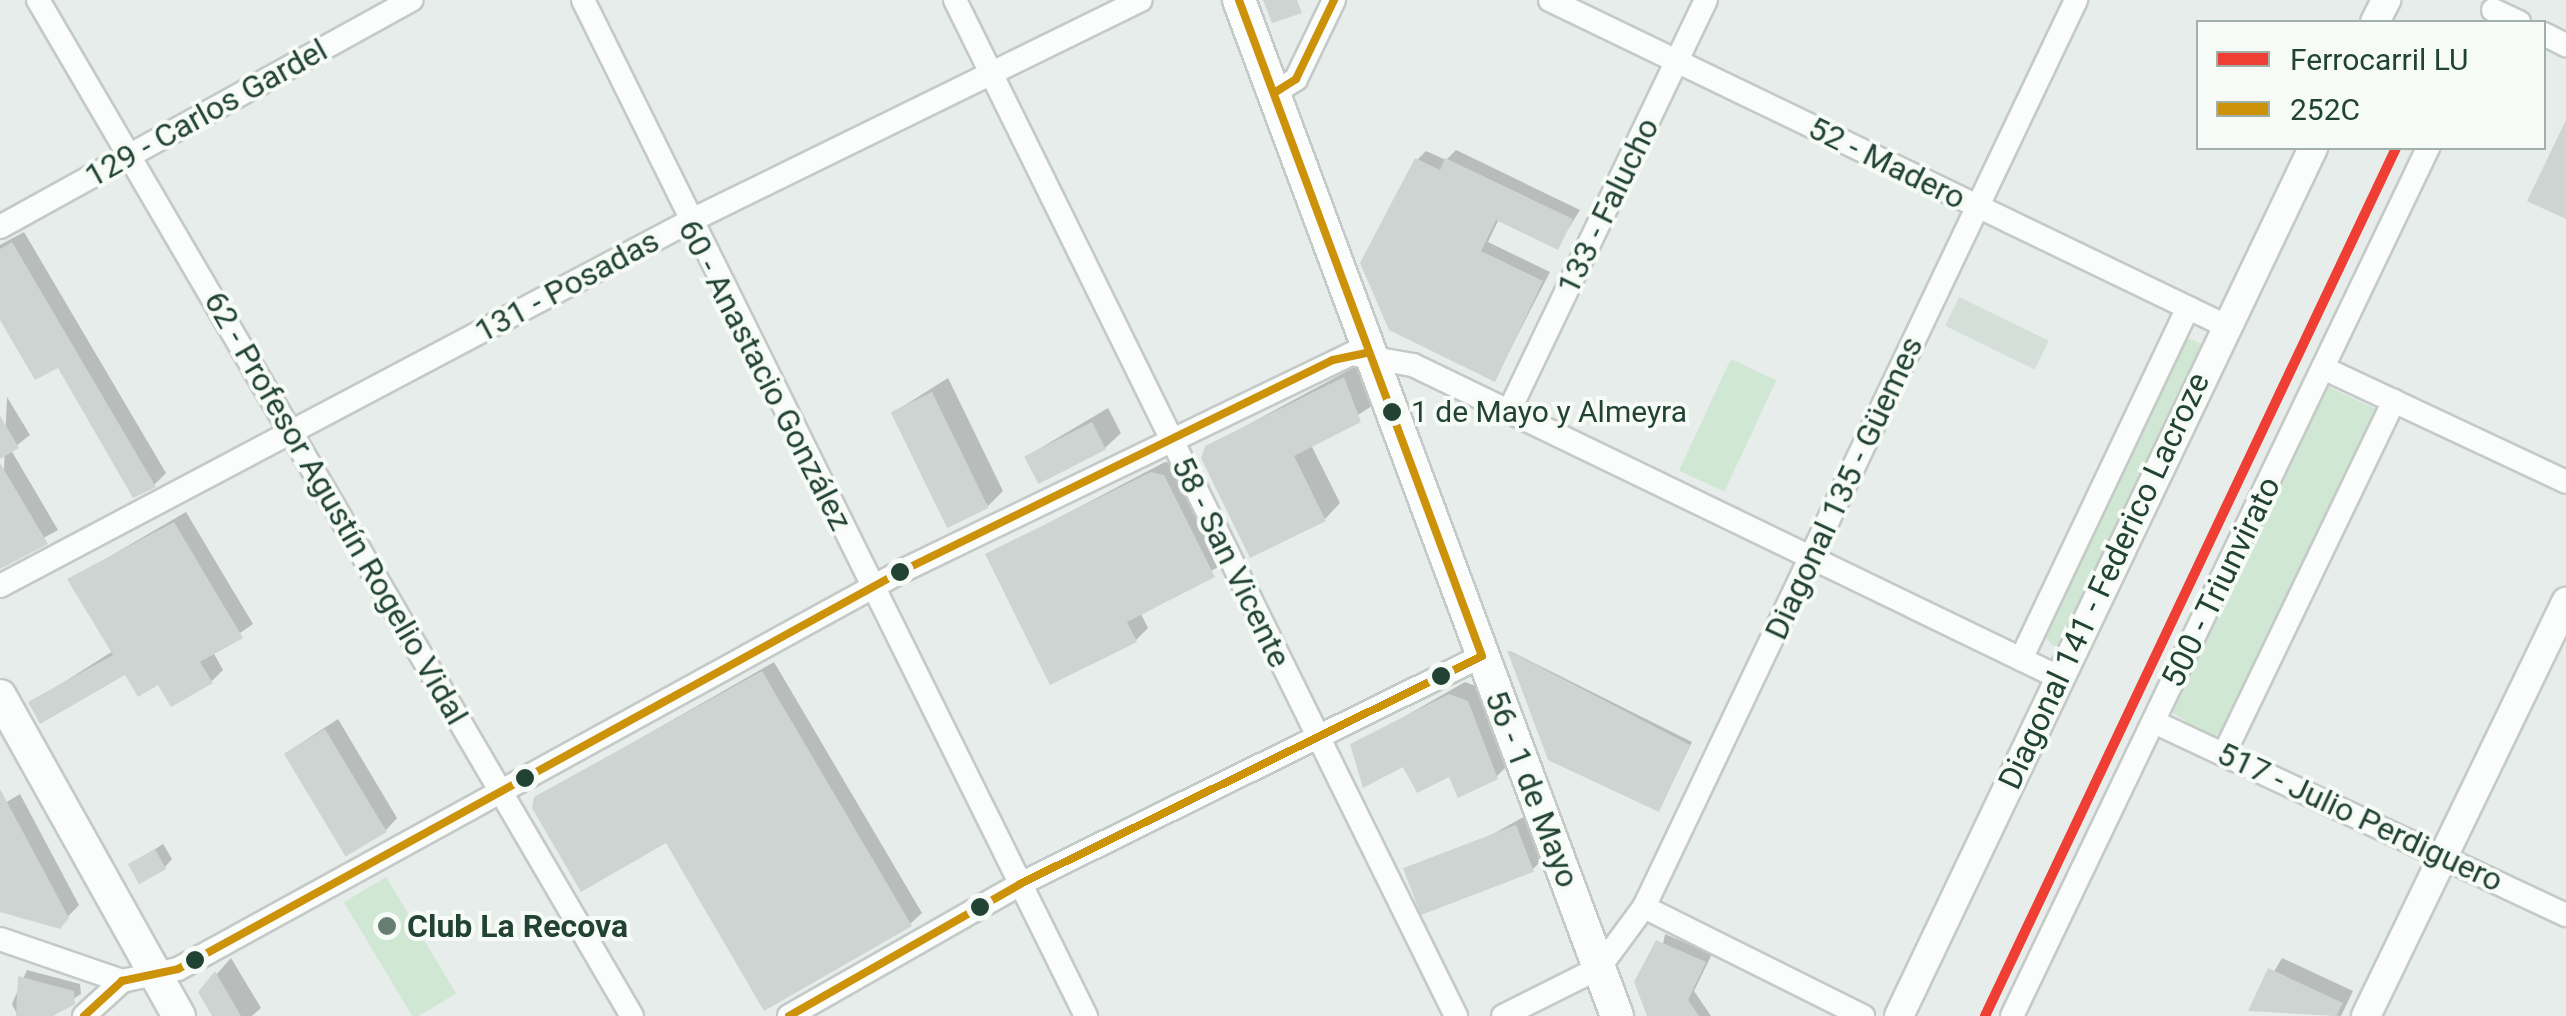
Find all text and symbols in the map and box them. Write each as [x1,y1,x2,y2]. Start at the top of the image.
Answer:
legend [2196,20,2546,150]
street label: 129 - Carlos Gardel [78,31,334,195]
text: Ferrocarril LU [2290,42,2469,77]
text: 252C [2290,92,2360,127]
street label: 52 - Madero [1802,109,1972,217]
street label: 133 - Falucho [1549,112,1667,300]
street label: 60 - Anastacio González [670,213,860,537]
street label: 131 - Posadas [468,221,666,351]
street label: 62 - Profesor Agustín Rogelio Vidal [196,285,476,731]
street label: Diagonal 135 - Güemes [1757,330,1931,646]
street label: Diagonal 141 - Federico Lacroze [1990,367,2218,795]
place label: 1 de Mayo y Almeyra [1411,394,1687,430]
marker: 1 de Mayo y Almeyra [1382,402,1402,422]
street label: 58 - San Vicente [1163,450,1299,674]
street label: 500 - Triunvirato [2153,470,2289,694]
unlabelled marker [890,562,910,582]
unlabelled marker [1431,666,1451,686]
street label: 56 - 1 de Mayo [1477,685,1587,893]
street label: 517 - Julio Perdiguero [2211,734,2509,900]
unlabelled marker [515,768,535,788]
unlabelled marker [970,897,990,917]
place label: Club La Recova [407,907,628,945]
marker: Club La Recova [376,915,398,937]
unlabelled marker [185,950,205,970]

